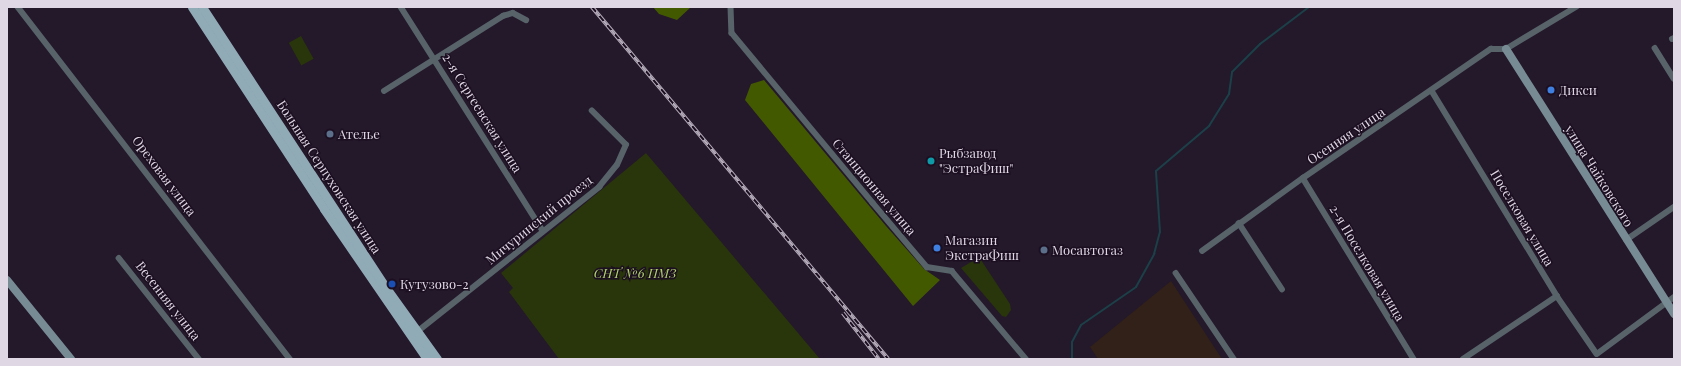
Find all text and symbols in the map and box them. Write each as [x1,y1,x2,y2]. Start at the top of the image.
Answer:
street label: 2-я Сергеевская улица [439,50,525,176]
place label: Дикси [1559,82,1597,98]
marker: Дикси [1546,85,1556,95]
street label: Большая Серпуховская улица [274,97,384,257]
street label: Осенняя улица [1304,104,1388,168]
street label: улица Чайковского [1561,122,1637,230]
place label: Ателье [338,126,380,142]
marker: Ателье [325,129,335,139]
street label: Ореховая улица [129,133,199,219]
street label: Станционная улица [829,135,919,239]
place label: Рыбзавод "ЭстраФиш" [939,146,1013,177]
marker: Рыбзавод "ЭстраФиш" [926,156,936,166]
street label: Поселковая улица [1487,167,1557,269]
street label: Мичуринский проезд [483,172,595,268]
street label: 2-я Поселковая улица [1326,202,1408,324]
place label: Магазин ЭкстраФиш [945,233,1019,264]
place label: Мосавтогаз [1052,242,1123,258]
marker: Магазин ЭкстраФиш [932,243,942,253]
marker: Мосавтогаз [1039,245,1049,255]
street label: Весенняя улица [132,258,204,344]
park label: СНТ №6 ПМЗ [594,265,676,281]
place label: Кутузово-2 [400,276,469,292]
marker: Кутузово-2 [387,279,397,289]

